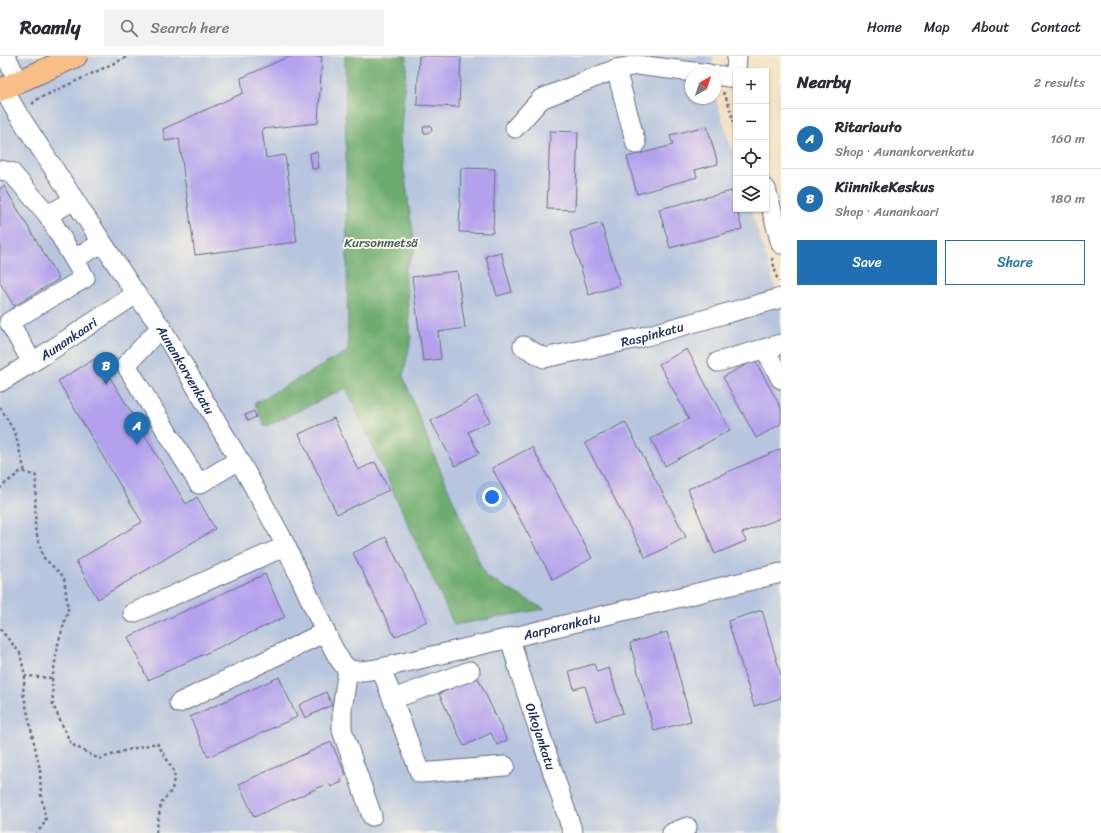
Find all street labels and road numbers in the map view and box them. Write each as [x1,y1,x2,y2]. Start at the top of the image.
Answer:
street label: Aunankaari [34,311,102,367]
street label: Raspinkatu [619,315,686,353]
street label: Aunankorvenkatu [150,319,221,419]
street label: Aarporankatu [520,605,602,646]
street label: Oikojankatu [519,700,563,773]

